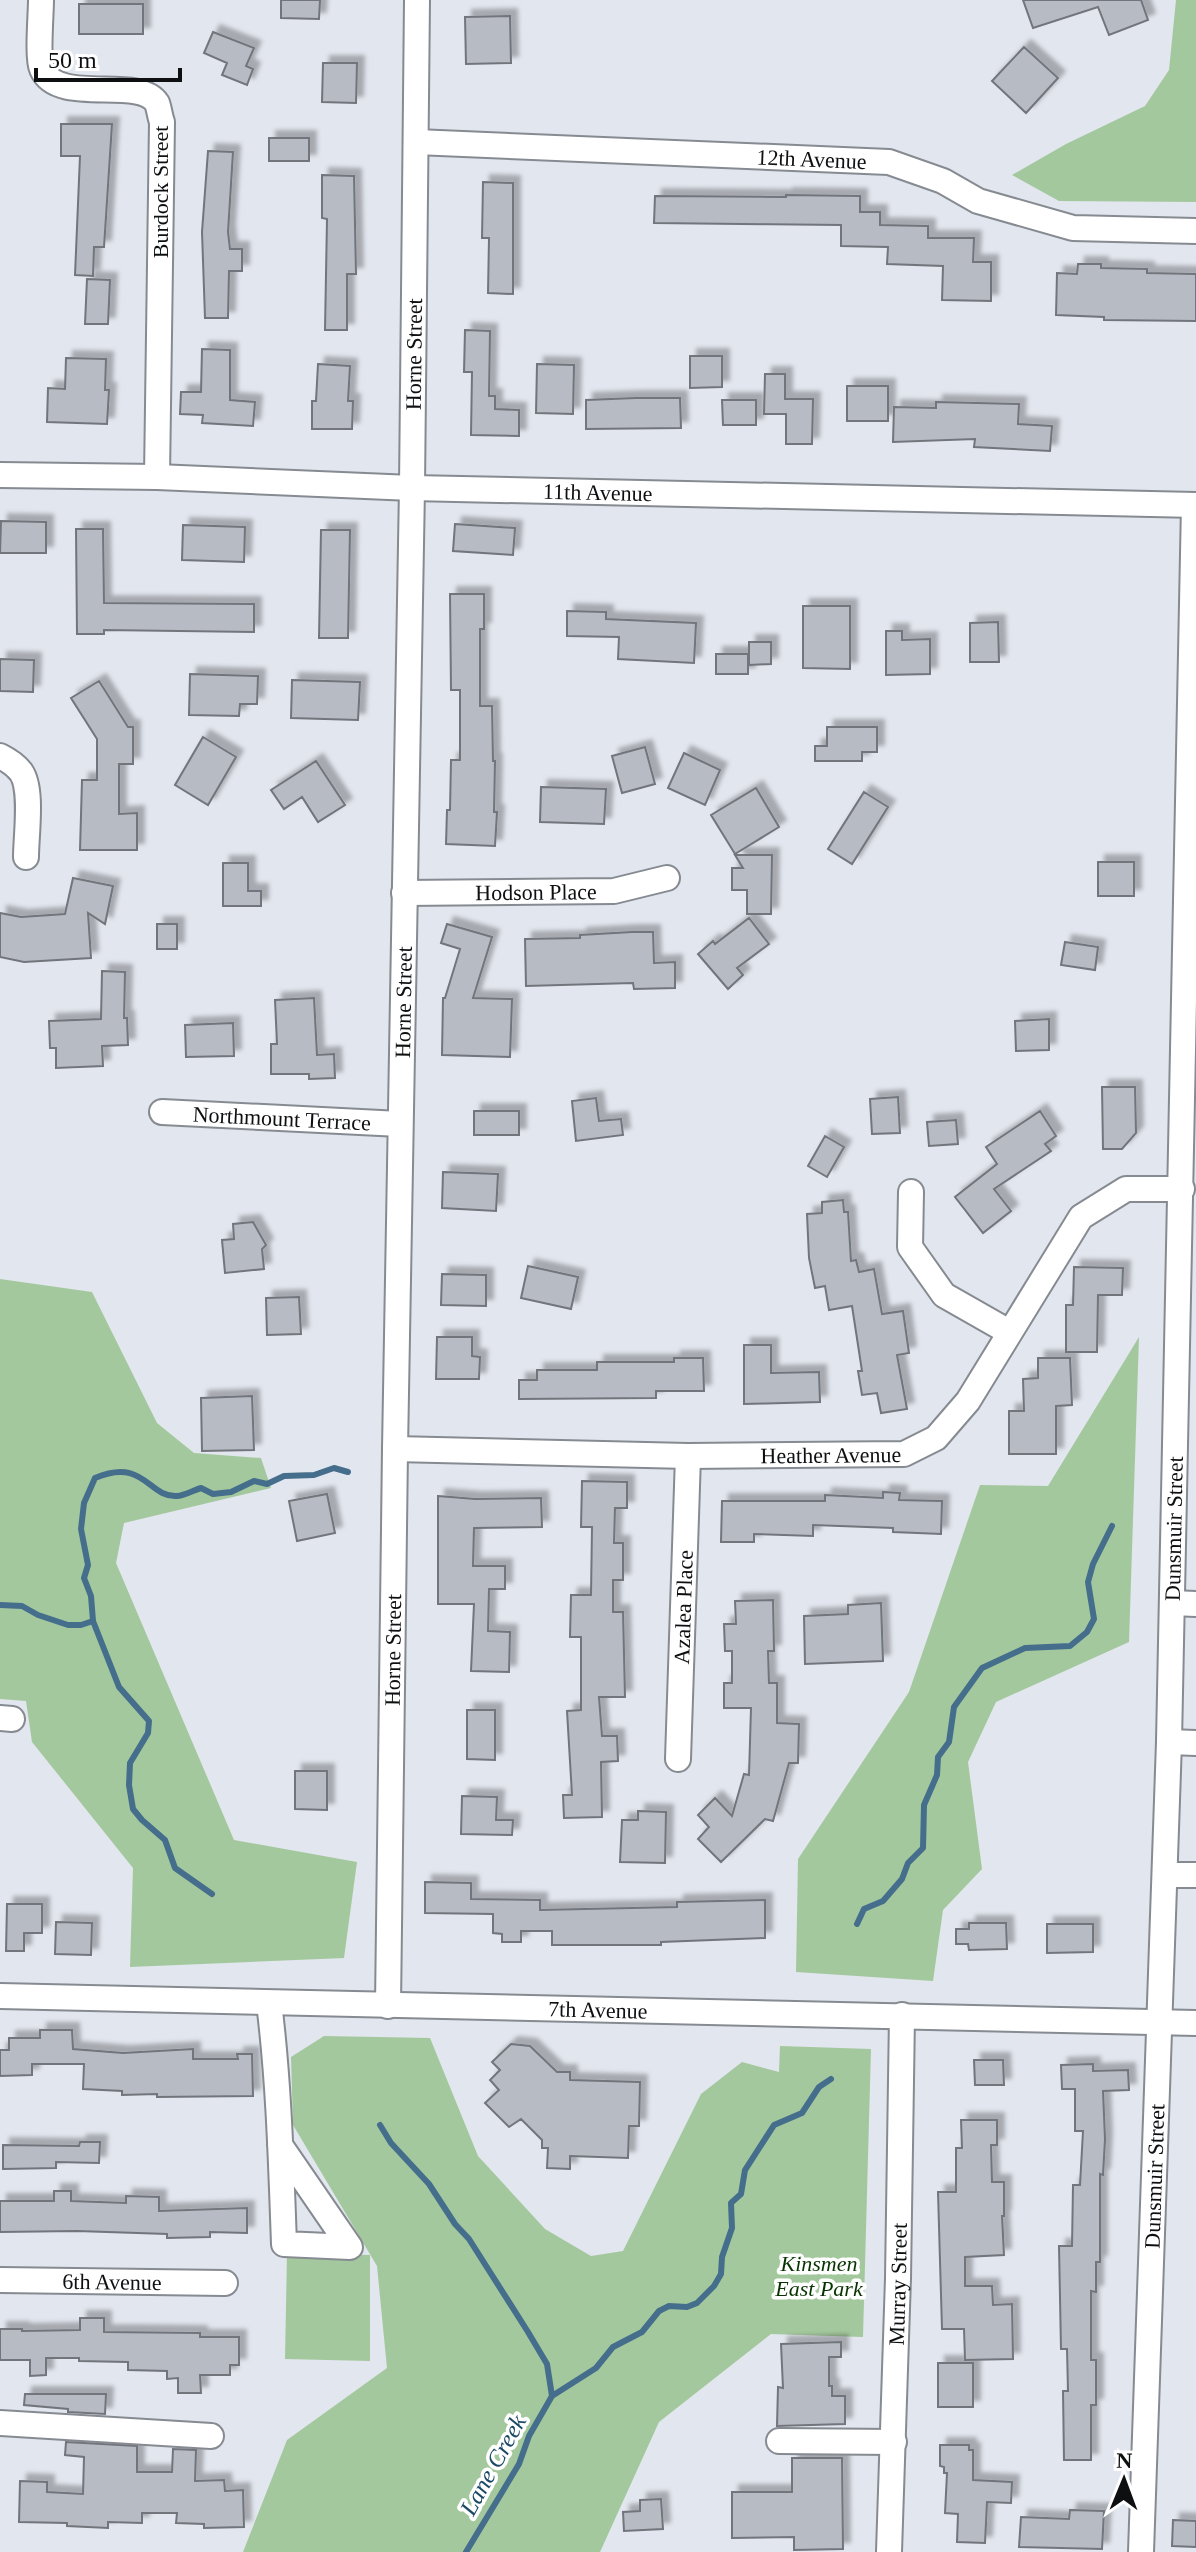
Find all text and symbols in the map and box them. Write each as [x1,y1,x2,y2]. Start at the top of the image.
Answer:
scale bar [36,32,180,82]
text: 50 m [48,47,97,73]
street label: Burdock Street [148,126,173,258]
street label: 12th Avenue [756,144,867,174]
street label: Horne Street [400,298,426,410]
street label: 11th Avenue [543,478,653,506]
street label: Hodson Place [475,879,597,905]
street label: Horne Street [389,946,416,1058]
street label: Northmount Terrace [192,1101,372,1135]
street label: Heather Avenue [760,1442,901,1468]
street label: Dunsmuir Street [1159,1456,1187,1601]
street label: Azalea Place [669,1550,697,1665]
street label: Horne Street [379,1594,406,1706]
street label: 7th Avenue [548,1996,648,2023]
street label: Dunsmuir Street [1139,2103,1169,2249]
street label: Murray Street [883,2223,911,2346]
park label: Kinsmen East Park [774,2251,864,2301]
street label: 6th Avenue [62,2268,162,2295]
water label: Lane Creek [454,2410,531,2520]
north arrow [1084,2440,1164,2520]
text: N [1116,2448,1133,2473]

